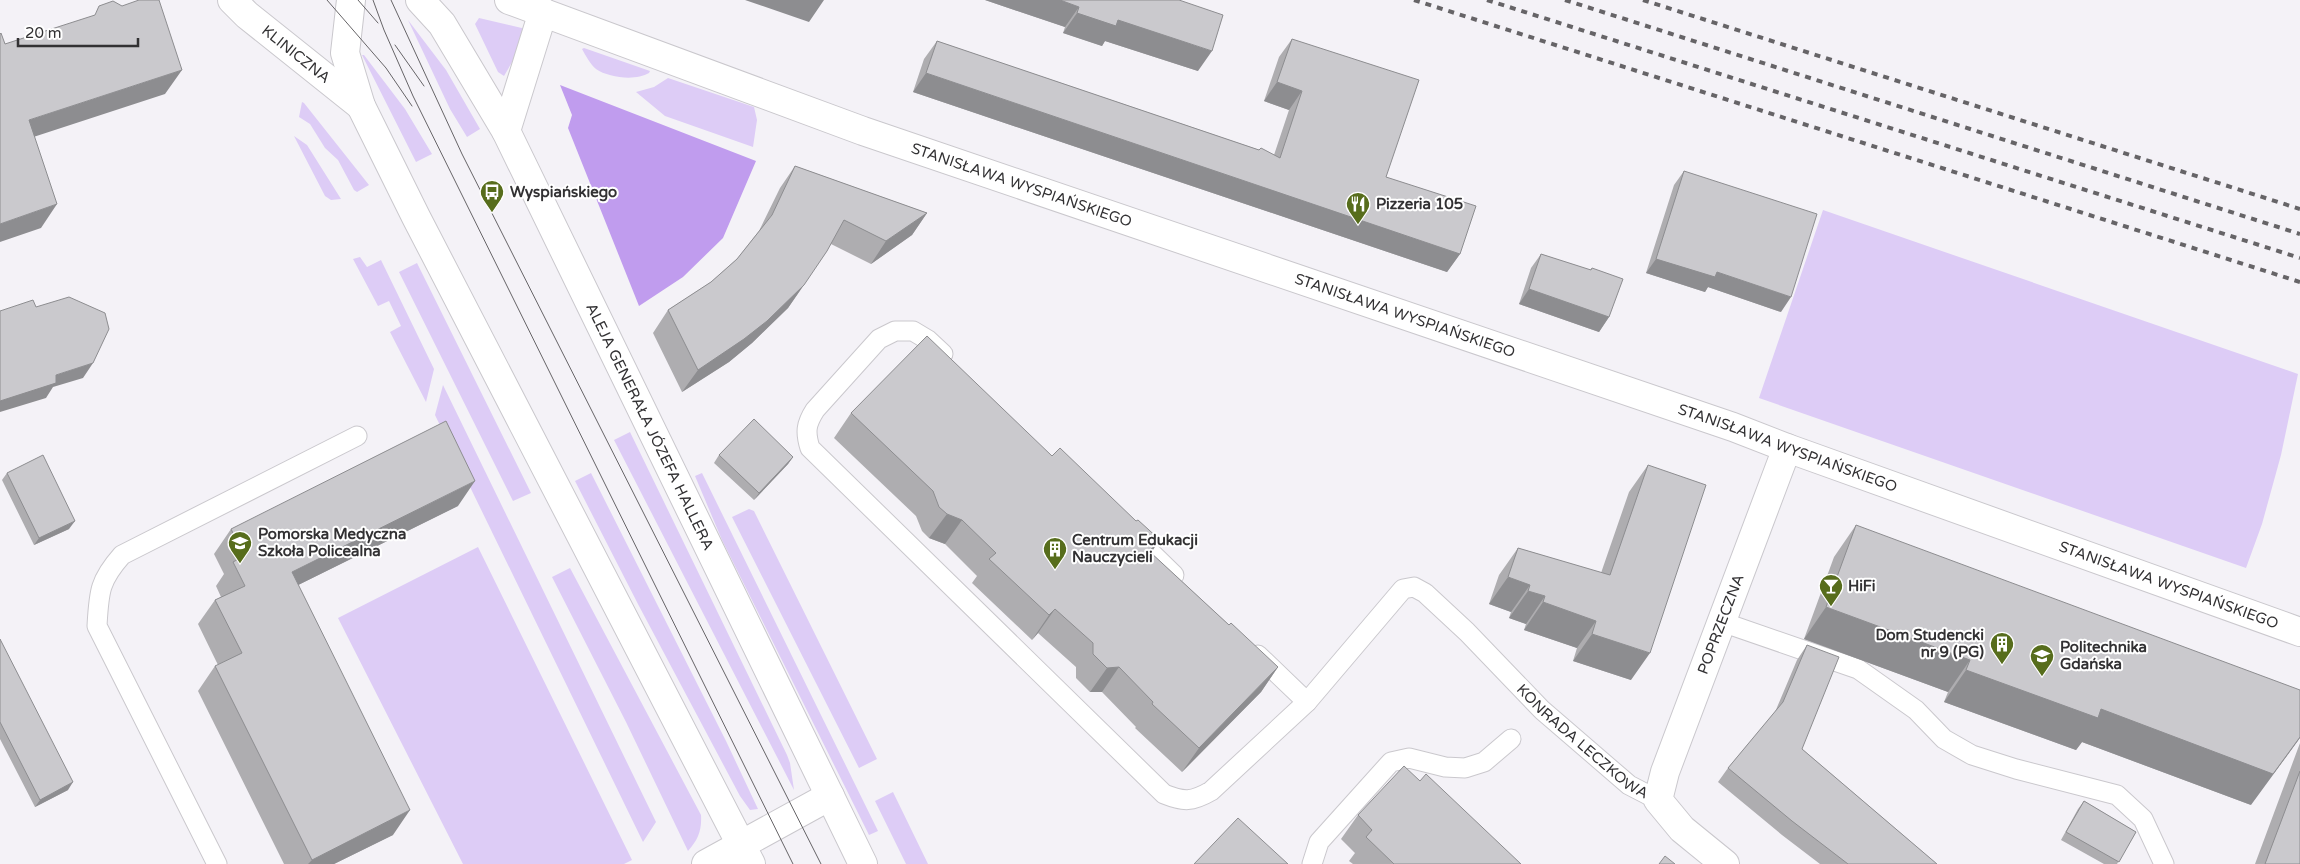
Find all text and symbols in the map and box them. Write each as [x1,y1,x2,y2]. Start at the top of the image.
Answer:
scale bar [18,15,138,47]
street label: KLINICZNA [258,21,334,87]
text: 20 m [25,24,62,42]
street label: STANISŁAWA WYSPIAŃSKIEGO [909,139,1134,231]
bus stop icon: Wyspiańskiego [479,179,505,213]
place label: Wyspiańskiego [510,183,617,202]
restaurant icon: Pizzeria 105 [1345,191,1371,225]
place label: Pizzeria 105 [1376,195,1463,213]
street label: STANISŁAWA WYSPIAŃSKIEGO [1292,270,1518,361]
street label: ALEJA GENERAŁA JÓZEFA HALLERA [582,300,718,553]
street label: STANISŁAWA WYSPIAŃSKIEGO [1676,400,1900,496]
place label: Pomorska Medyczna Szkoła Policealna [258,525,406,560]
school or university icon: Pomorska Medyczna Szkoła Policealna [227,530,253,564]
place label: Centrum Edukacji Nauczycieli [1072,531,1198,567]
building icon: Centrum Edukacji Nauczycieli [1042,536,1068,570]
street label: STANISŁAWA WYSPIAŃSKIEGO [2057,537,2281,633]
street label: POPRZECZNA [1694,572,1748,677]
bar icon: HiFi [1818,573,1844,607]
place label: HiFi [1848,577,1875,595]
place label: Dom Studencki nr 9 (PG) [1875,626,1984,661]
building icon: Dom Studencki nr 9 (PG) [1989,631,2015,665]
place label: Politechnika Gdańska [2060,638,2147,673]
school or university icon: Politechnika Gdańska [2029,643,2055,677]
street label: KONRADA LECZKOWA [1513,680,1652,803]

